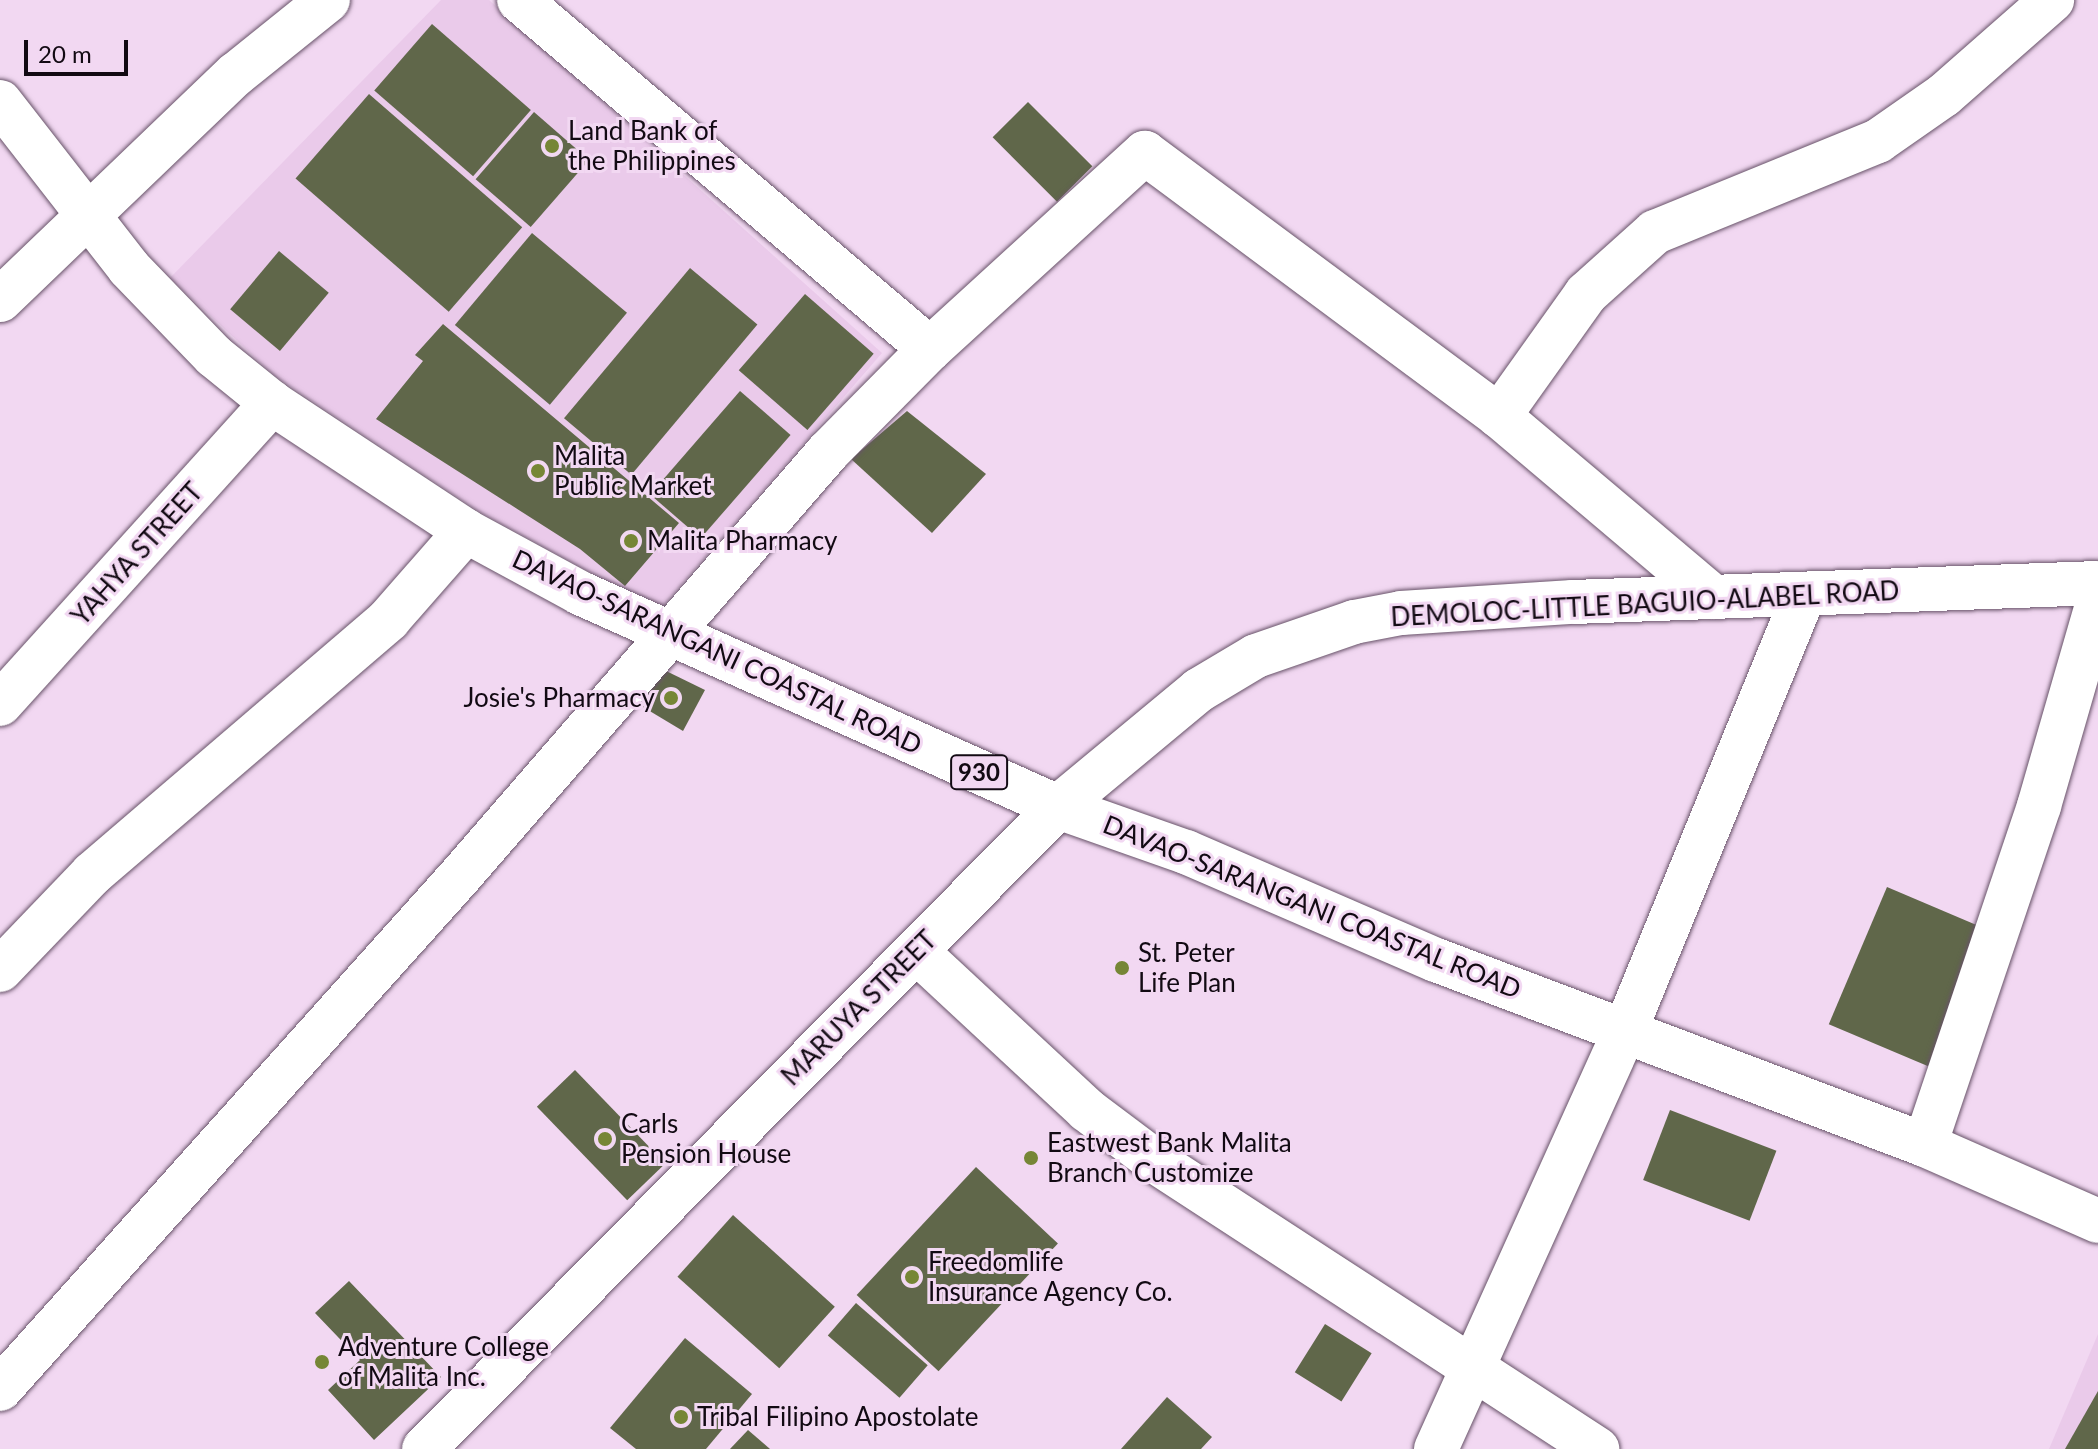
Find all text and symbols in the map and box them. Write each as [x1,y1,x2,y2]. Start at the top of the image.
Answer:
scale bar [28,24,132,74]
text: 20 m [38,39,92,68]
place label: Land Bank of the Philippines [568,115,736,176]
marker: Land Bank of the Philippines [543,137,561,155]
place label: Malita Public Market [554,440,712,502]
marker: Malita Public Market [529,462,547,480]
street label: YAHYA STREET [65,476,209,632]
place label: Malita Pharmacy [647,525,838,557]
marker: Malita Pharmacy [622,532,640,550]
street label: DAVAO-SARANGANI COASTAL ROAD [507,543,927,761]
street label: DEMOLOC-LITTLE BAGUIO-ALABEL ROAD [1389,575,1901,633]
place label: Josie's Pharmacy [463,682,655,714]
marker: Josie's Pharmacy [662,689,680,707]
road number: 930 [949,752,1009,792]
street label: DAVAO-SARANGANI COASTAL ROAD [1098,809,1526,1005]
street label: MARUYA STREET [775,924,943,1092]
place label: St. Peter Life Plan [1138,937,1236,998]
marker: St. Peter Life Plan [1113,959,1131,977]
place label: Carls Pension House [621,1108,791,1170]
place label: Eastwest Bank Malita Branch Customize [1047,1127,1292,1188]
marker: Carls Pension House [596,1130,614,1148]
marker: Eastwest Bank Malita Branch Customize [1022,1149,1040,1167]
place label: Freedomlife Insurance Agency Co. [928,1246,1174,1308]
marker: Freedomlife Insurance Agency Co. [903,1268,921,1286]
place label: Adventure College of Malita Inc. [338,1331,549,1392]
marker: Adventure College of Malita Inc. [313,1353,331,1371]
place label: Tribal Filipino Apostolate [697,1401,979,1433]
marker: Tribal Filipino Apostolate [672,1408,690,1426]

